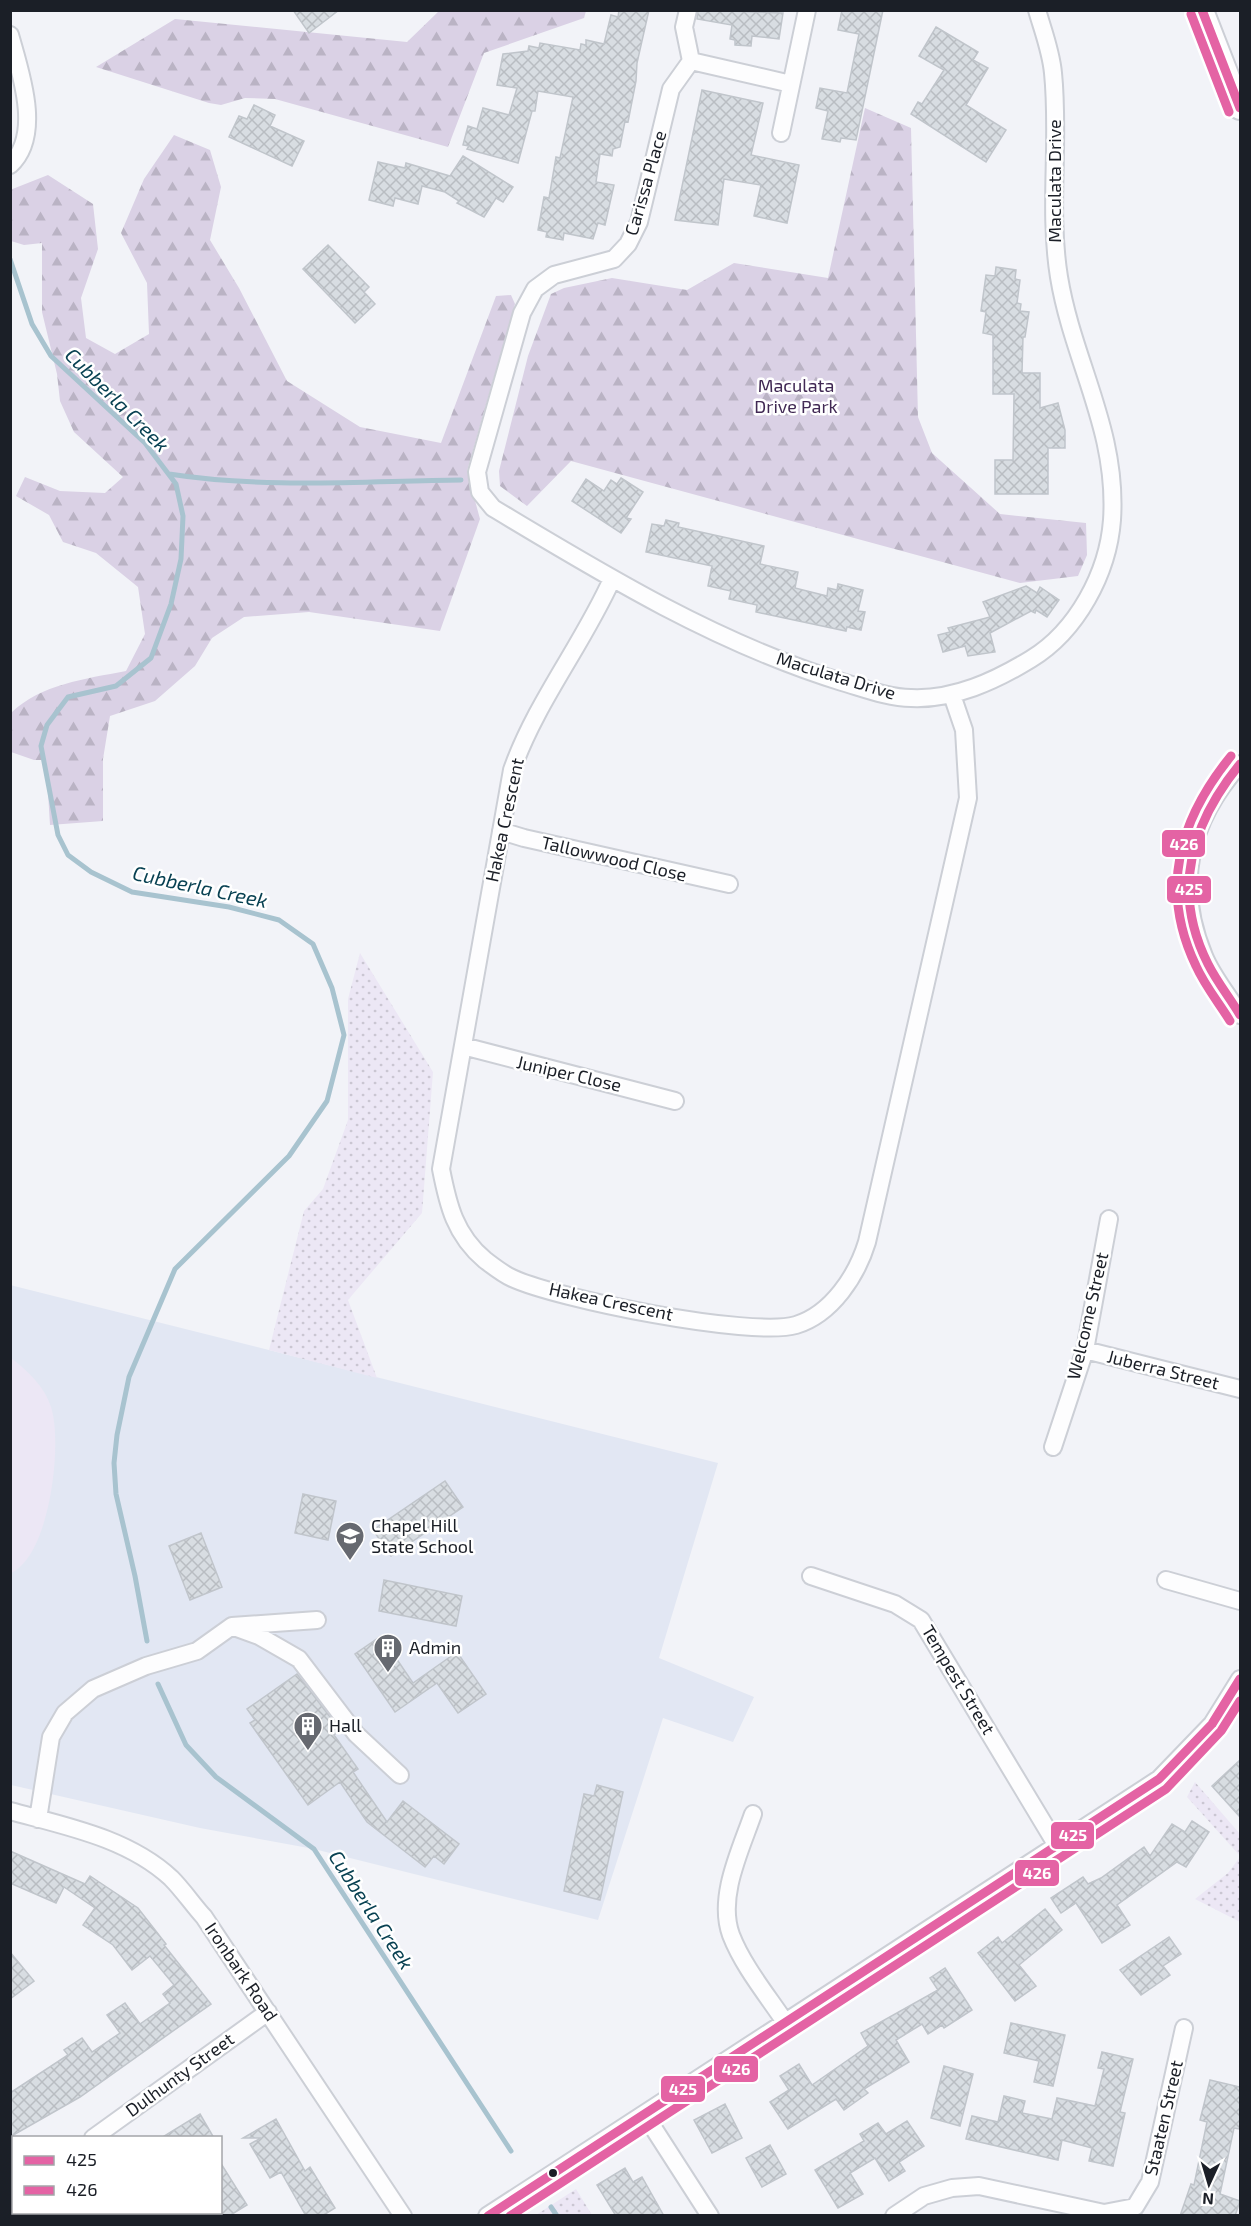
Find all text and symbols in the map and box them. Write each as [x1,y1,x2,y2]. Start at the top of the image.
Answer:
street label: Maculata Drive [1043,119,1065,243]
street label: Carissa Place [620,128,671,238]
water label: Cubberla Creek [61,342,175,456]
park label: Maculata Drive Park [754,374,838,417]
street label: Maculata Drive [774,646,899,704]
street label: Hakea Crescent [480,756,528,884]
line badge: 426 [1161,829,1206,858]
street label: Tallowwood Close [539,831,689,885]
text: 426 [1170,834,1198,853]
water label: Cubberla Creek [131,860,270,912]
line badge: 425 [1166,875,1212,904]
text: 425 [1175,879,1203,898]
street label: Juniper Close [515,1050,624,1096]
street label: Welcome Street [1062,1250,1112,1382]
street label: Hakea Crescent [547,1277,675,1325]
street label: Juberra Street [1105,1344,1222,1394]
place label: Chapel Hill State School [371,1514,474,1557]
school or university icon: Chapel Hill State School [334,1520,366,1562]
street label: Tempest Street [917,1621,1000,1738]
building icon: Admin [372,1632,404,1674]
place label: Admin [409,1636,461,1658]
building icon: Hall [292,1710,324,1752]
place label: Hall [329,1714,362,1736]
line badge: 425 [1050,1821,1095,1850]
text: 425 [1059,1825,1087,1844]
water label: Cubberla Creek [324,1845,419,1973]
line badge: 426 [1014,1859,1060,1887]
text: 426 [1023,1863,1051,1882]
street label: Ironbark Road [201,1918,283,2025]
street label: Dulhunty Street [121,2027,238,2121]
line badge: 426 [713,2055,759,2083]
street label: Staaten Street [1139,2058,1187,2178]
text: 426 [722,2059,750,2078]
line badge: 425 [660,2075,706,2103]
text: 425 [669,2079,697,2098]
legend [12,2136,222,2214]
text: 425 [66,2148,97,2170]
north arrow [1179,2154,1239,2214]
unlabelled marker [547,2167,559,2179]
text: 426 [66,2178,97,2200]
text: N [1201,2190,1214,2209]

